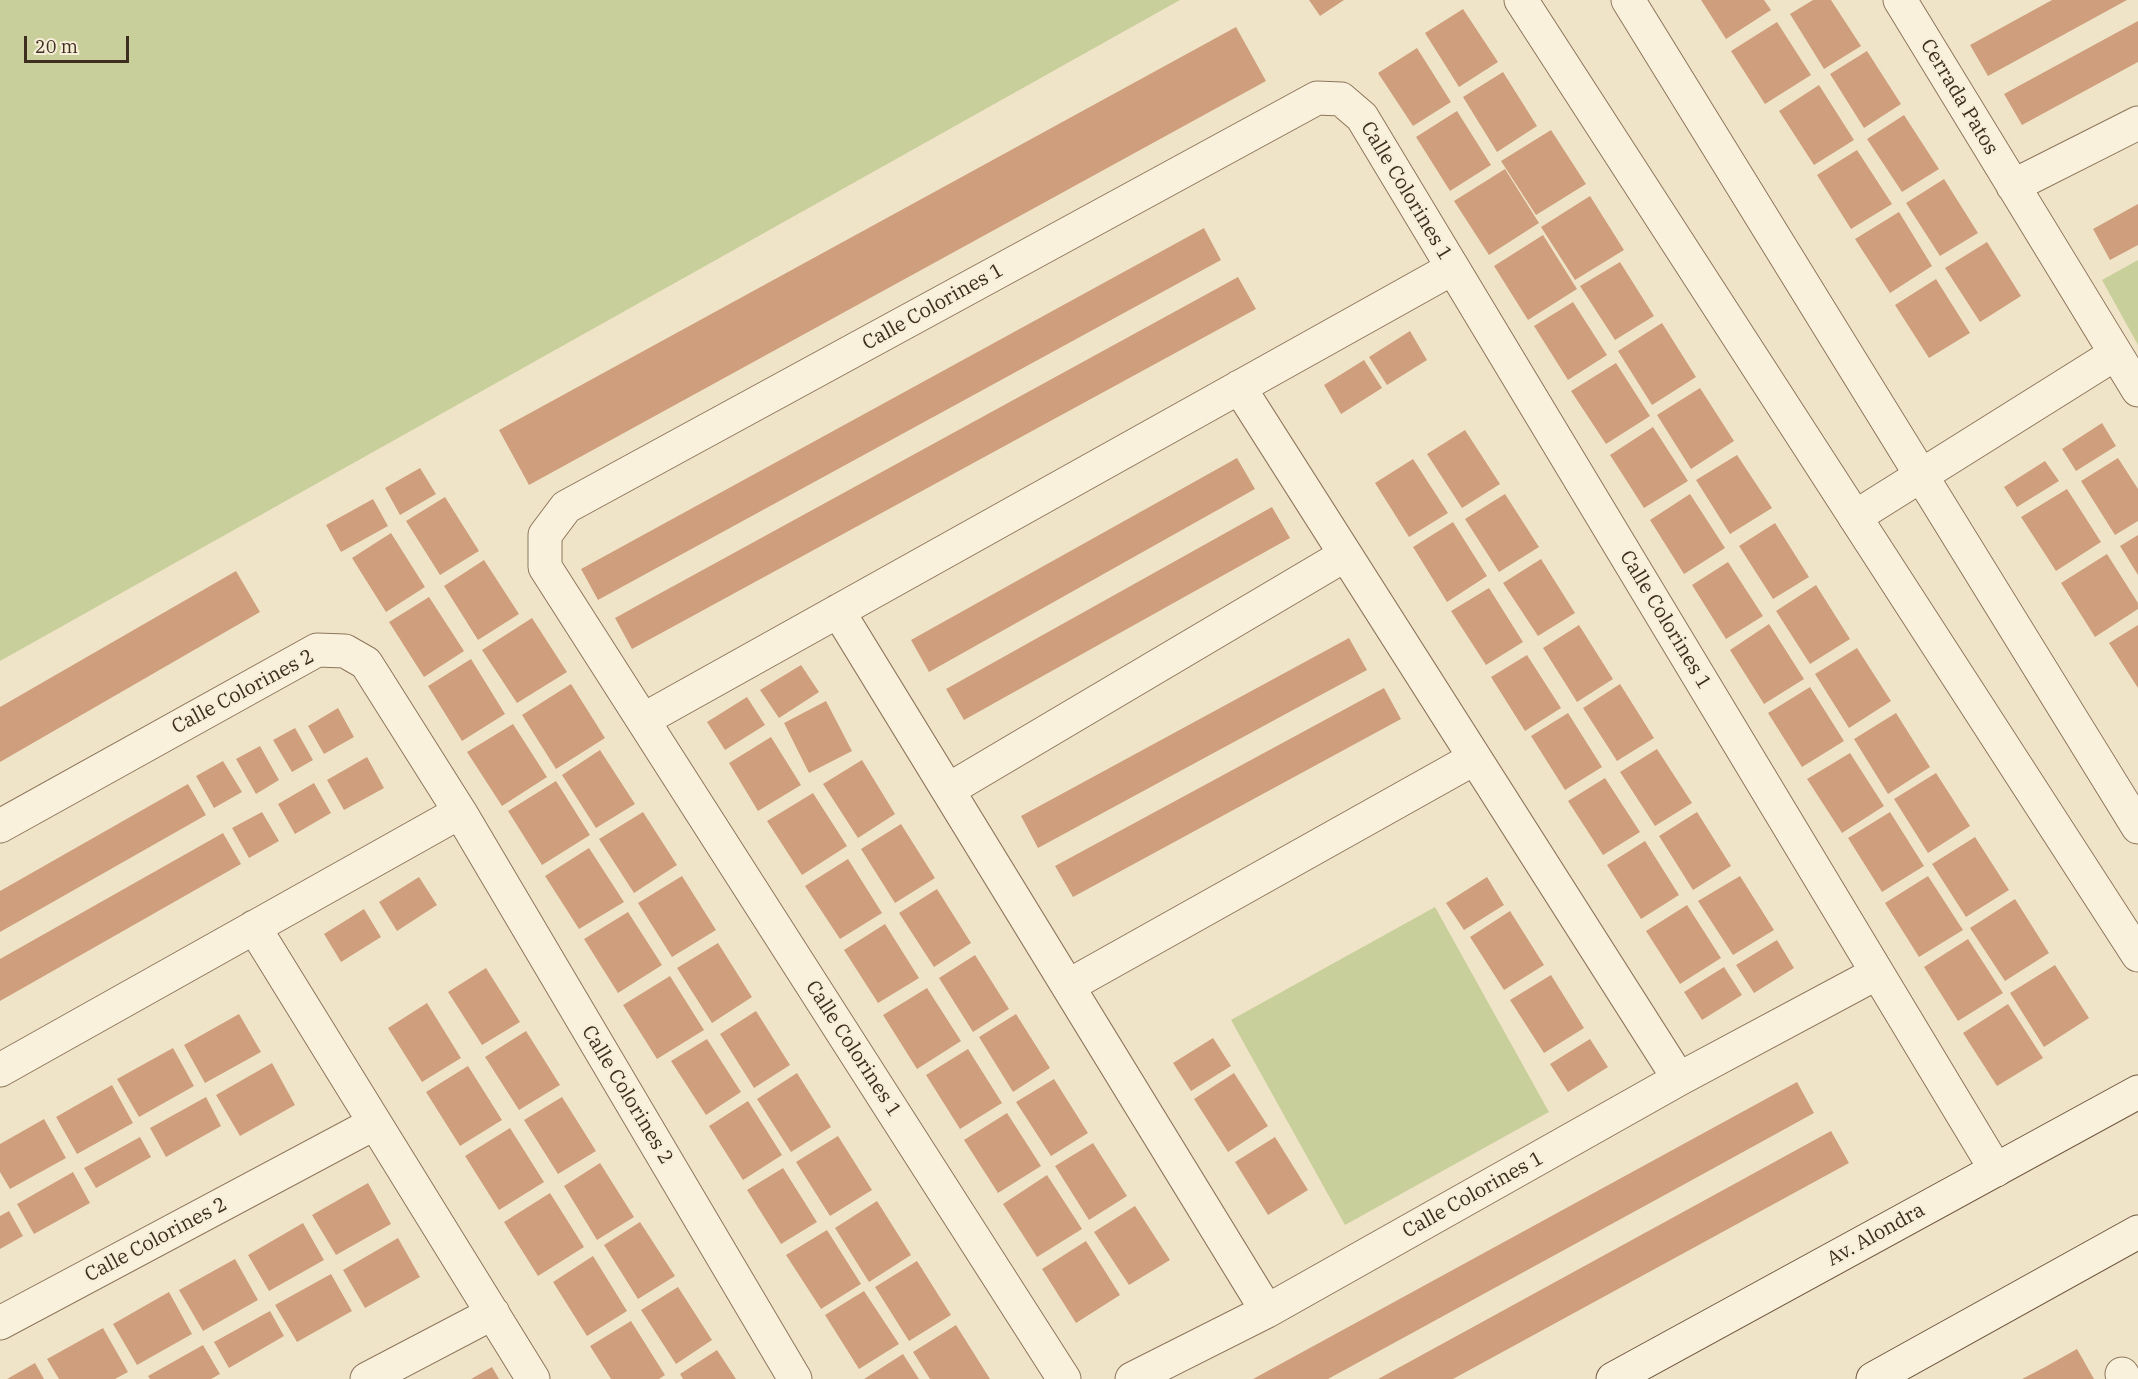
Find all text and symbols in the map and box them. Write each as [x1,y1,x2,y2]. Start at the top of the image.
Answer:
scale bar [27,24,132,62]
text: 20 m [35,35,78,58]
street label: Cerrada Patos [1915,35,2003,159]
street label: Calle Colorines 1 [1355,117,1457,265]
street label: Calle Colorines 1 [858,258,1008,356]
street label: Calle Colorines 1 [1614,546,1716,694]
street label: Calle Colorines 2 [168,644,318,740]
street label: Calle Colorines 1 [800,976,906,1122]
street label: Calle Colorines 2 [576,1021,678,1169]
street label: Calle Colorines 1 [1398,1146,1548,1244]
street label: Calle Colorines 2 [81,1192,231,1288]
street label: Av. Alondra [1823,1198,1929,1272]

